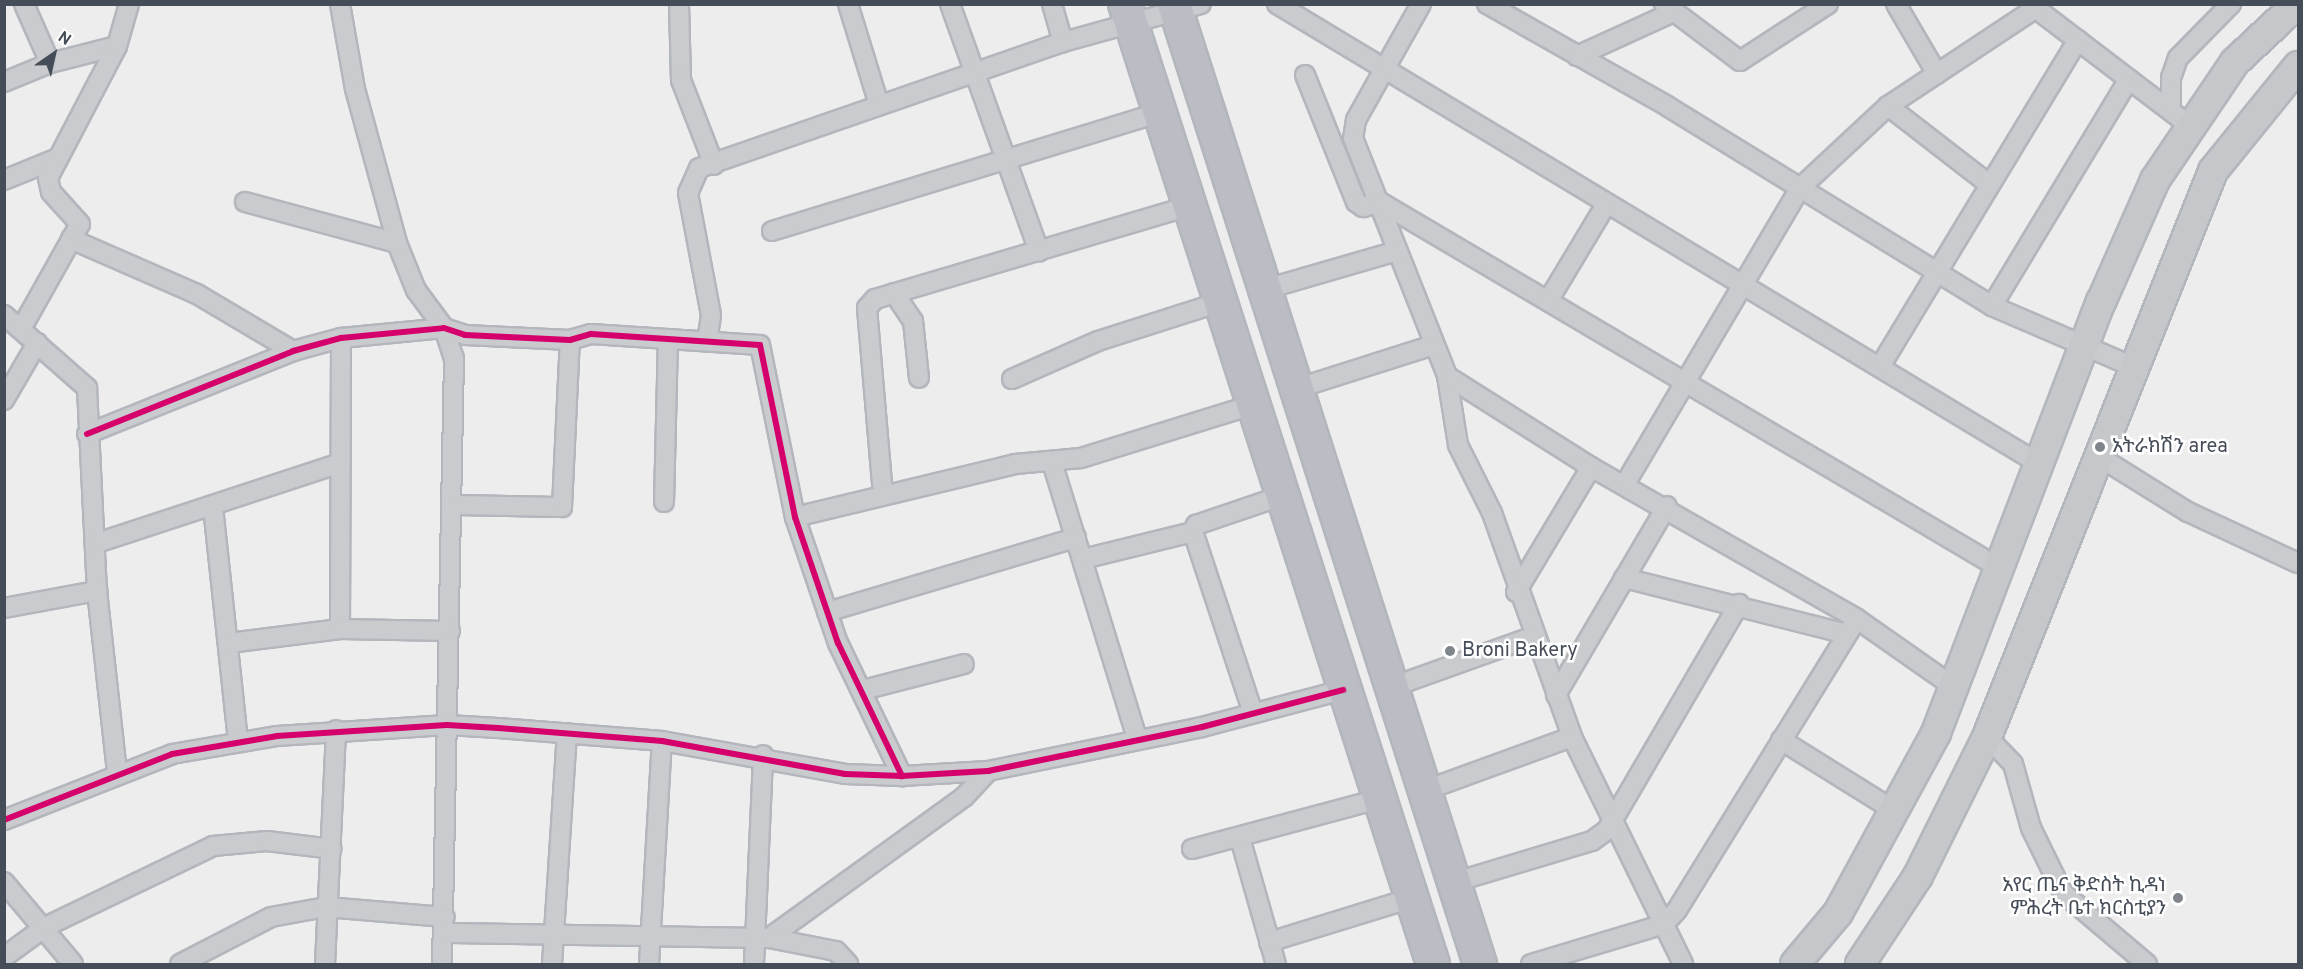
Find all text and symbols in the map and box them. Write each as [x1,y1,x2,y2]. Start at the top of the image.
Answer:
north arrow [24,24,84,84]
text: N [54,28,74,51]
place label: አትራክሽን area [2112,435,2228,459]
marker: አትራክሽን area [2093,440,2107,454]
place label: Broni Bakery [1462,639,1578,663]
marker: Broni Bakery [1443,644,1457,658]
place label: አየር ጤና ቅድስት ኪዳነ ምሕረት ቤተ ክርስቲያን [2002,874,2166,921]
marker: አየር ጤና ቅድስት ኪዳነ ምሕረት ቤተ ክርስቲያን [2171,891,2185,905]

